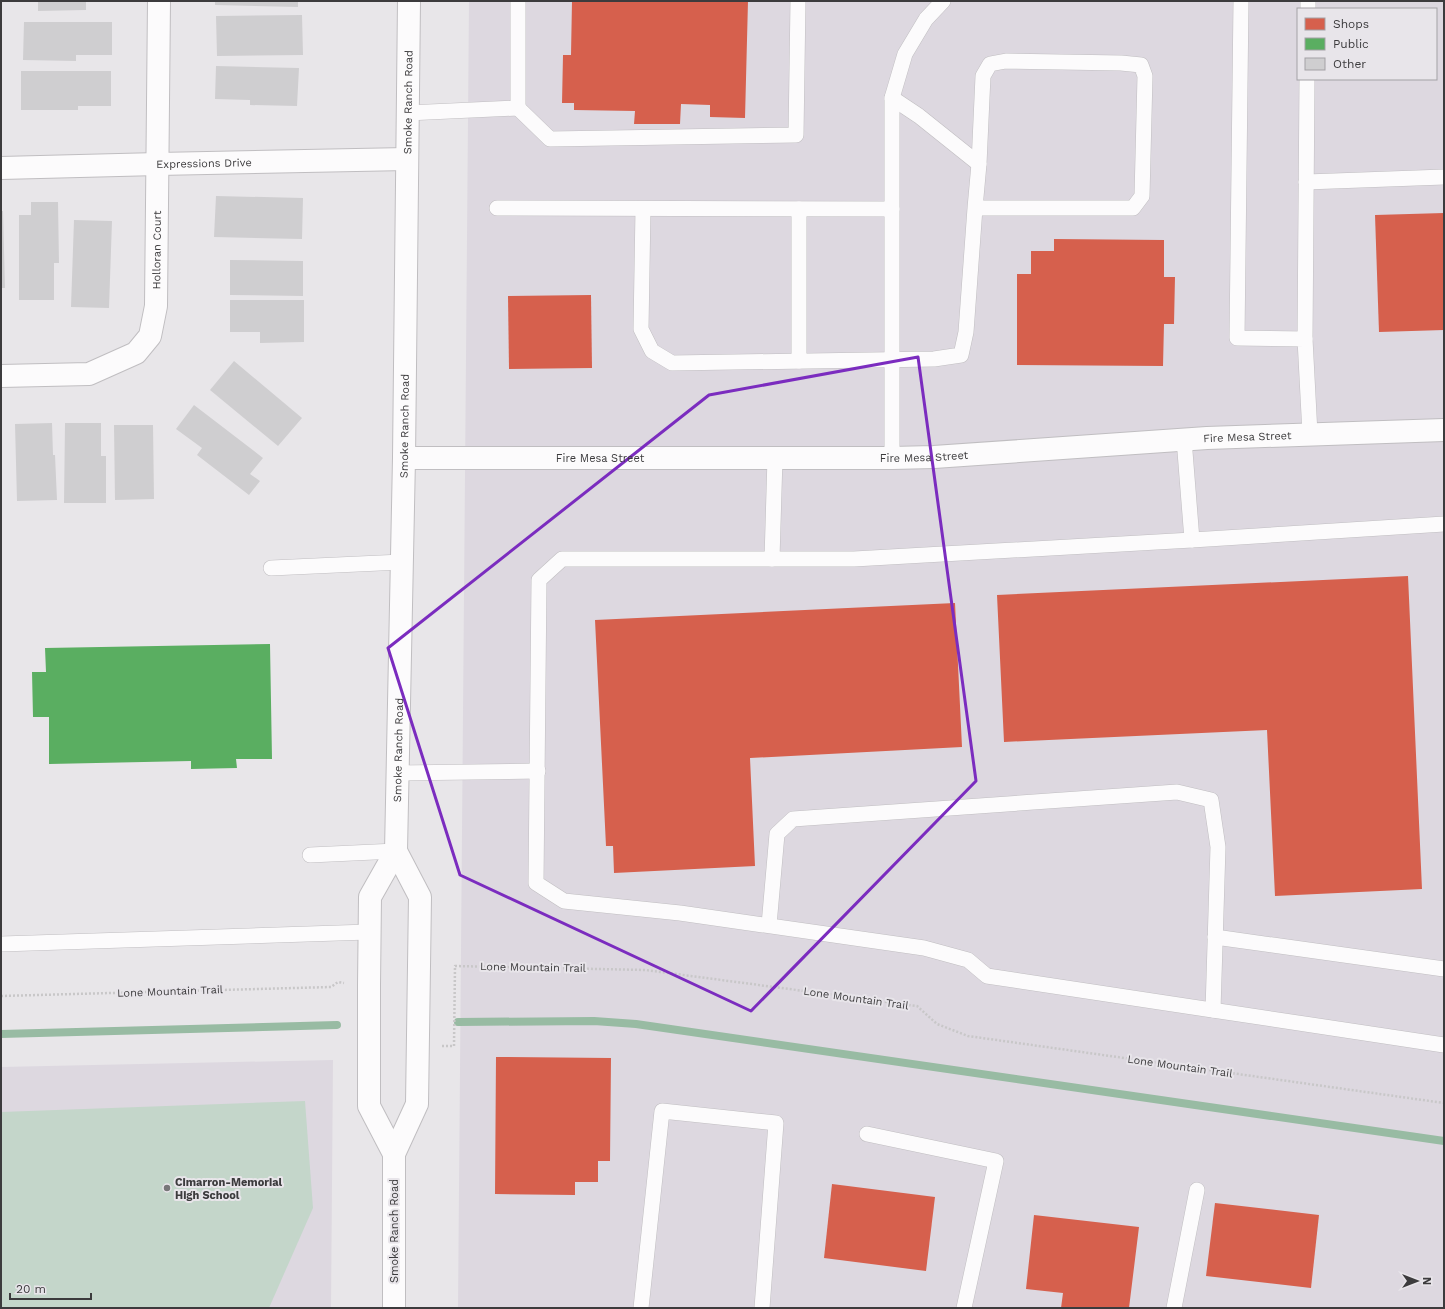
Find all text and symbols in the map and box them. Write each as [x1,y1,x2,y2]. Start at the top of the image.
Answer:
legend [1297,8,1437,80]
text: Shops [1333,17,1369,31]
text: Public [1333,37,1369,51]
street label: Smoke Ranch Road [401,50,415,154]
text: Other [1333,57,1366,71]
street label: Expressions Drive [156,156,252,171]
street label: Holloran Court [150,210,164,290]
street label: Smoke Ranch Road [398,374,412,478]
street label: Fire Mesa Street [1203,429,1292,445]
street label: Fire Mesa Street [880,449,969,465]
street label: Fire Mesa Street [556,452,645,465]
street label: Smoke Ranch Road [391,698,406,802]
street label: Lone Mountain Trail [480,960,587,975]
street label: Lone Mountain Trail [117,983,224,1000]
street label: Lone Mountain Trail [802,985,910,1012]
street label: Lone Mountain Trail [1126,1053,1234,1080]
place label: Cimarron-Memorial High School [175,1176,283,1202]
street label: Smoke Ranch Road [388,1179,401,1283]
marker: Cimarron-Memorial High School [162,1183,172,1193]
north arrow [1397,1261,1437,1301]
scale bar [10,1275,91,1301]
text: N [1420,1277,1433,1285]
text: 20 m [16,1282,46,1296]

